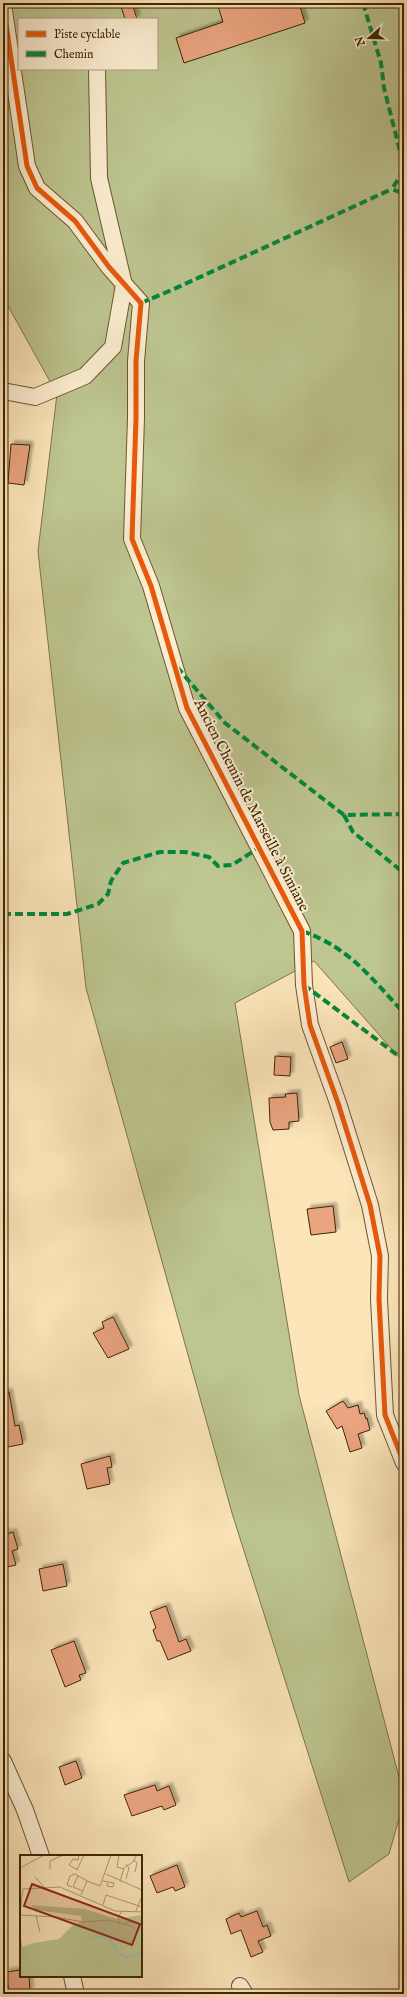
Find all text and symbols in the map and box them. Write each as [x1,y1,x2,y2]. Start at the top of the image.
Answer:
legend [18,18,158,70]
north arrow [349,18,389,58]
text: Piste cyclable [54,27,121,42]
text: N [352,34,369,49]
text: Chemin [54,47,94,62]
street label: Ancien Chemin de Marseille à Simiane [189,695,314,915]
inset map [20,1855,142,1977]

